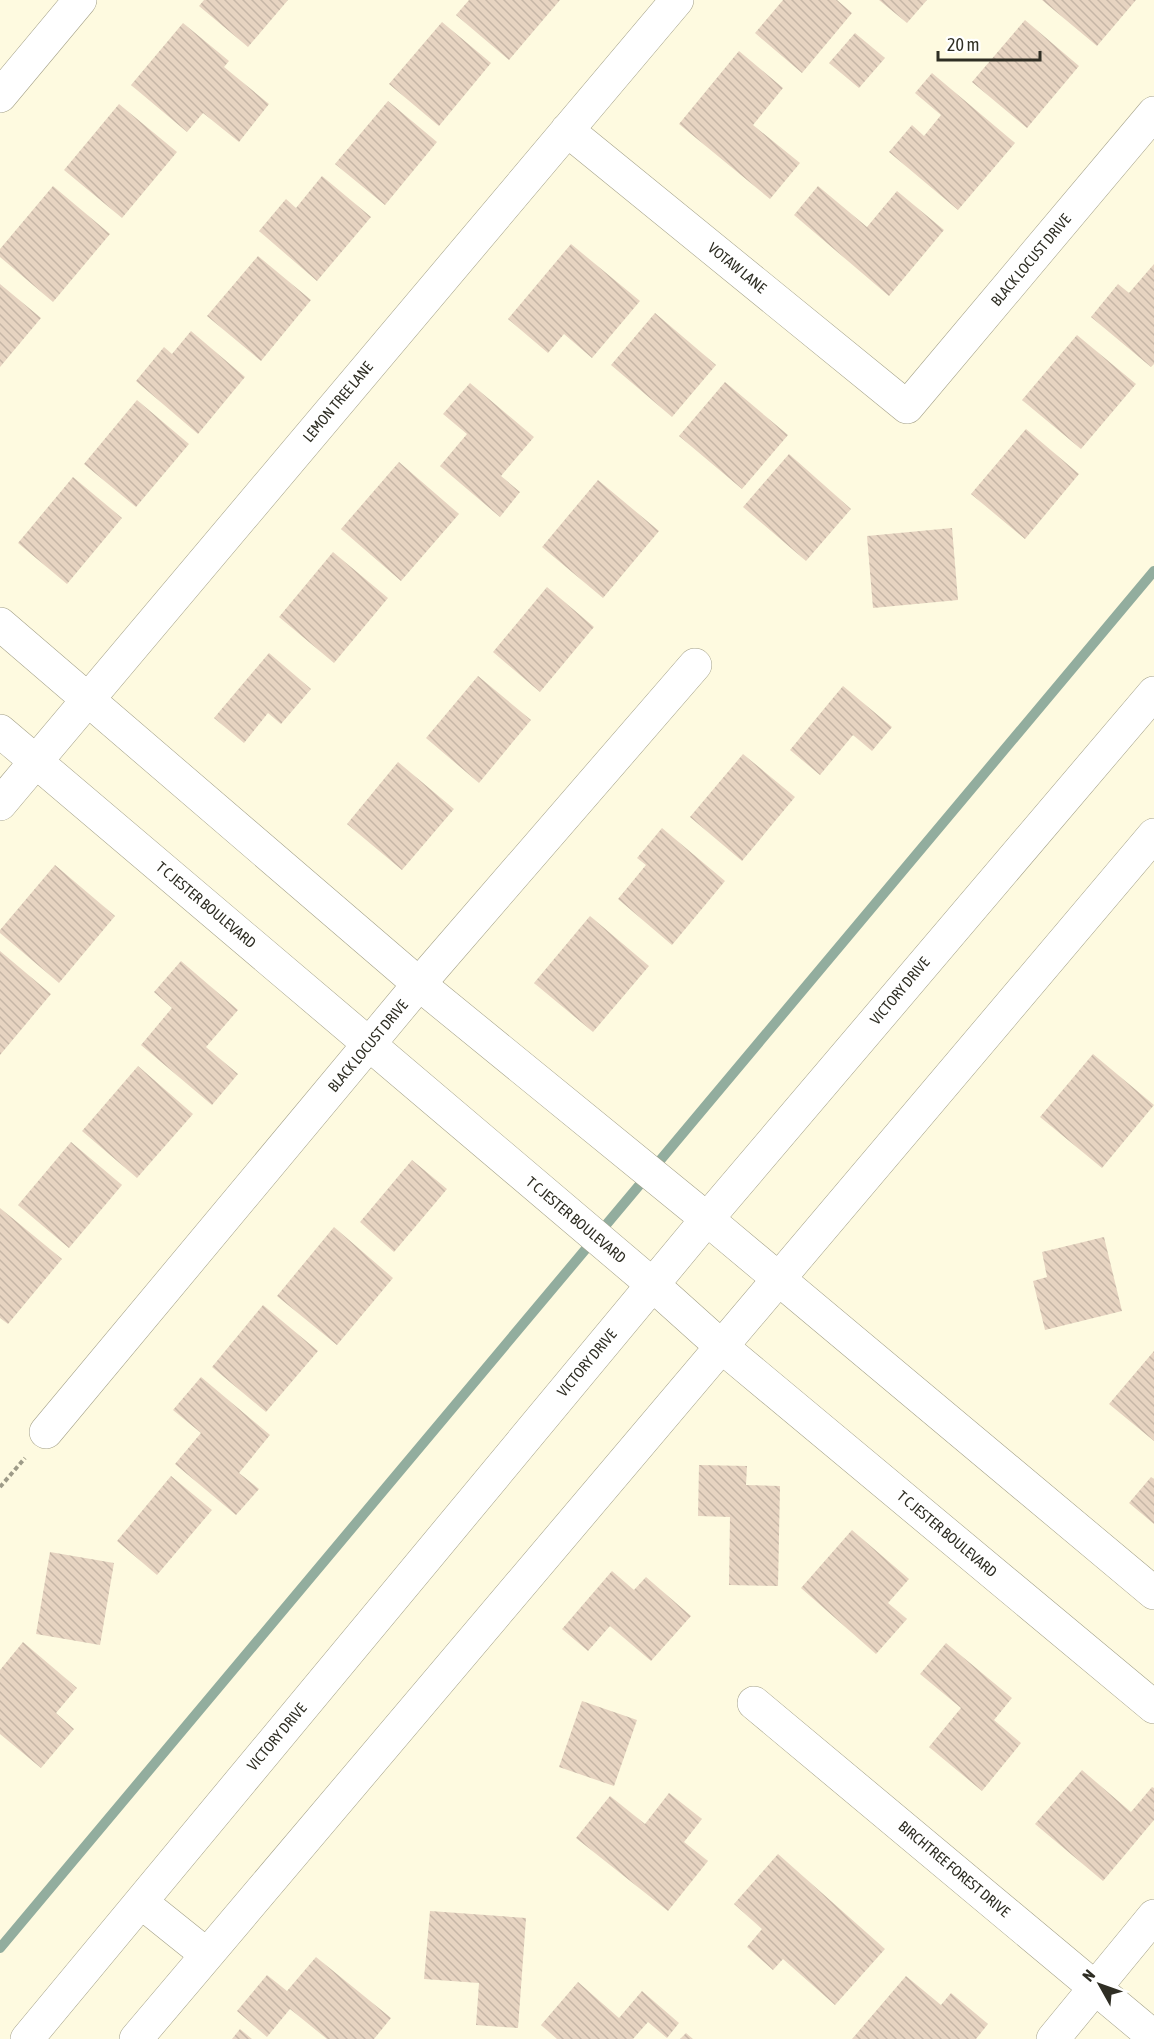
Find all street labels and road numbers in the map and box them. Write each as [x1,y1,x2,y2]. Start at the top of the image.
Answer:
street label: BLACK LOCUST DRIVE [987,210,1074,309]
street label: VOTAW LANE [705,239,770,297]
street label: LEMON TREE LANE [299,358,376,445]
street label: T C JESTER BOULEVARD [153,858,260,951]
street label: VICTORY DRIVE [867,953,933,1028]
street label: BLACK LOCUST DRIVE [324,996,411,1095]
street label: T C JESTER BOULEVARD [523,1173,630,1266]
street label: VICTORY DRIVE [554,1325,620,1400]
street label: T C JESTER BOULEVARD [894,1487,1001,1580]
street label: VICTORY DRIVE [244,1699,310,1774]
street label: BIRCHTREE FOREST DRIVE [895,1817,1014,1920]

